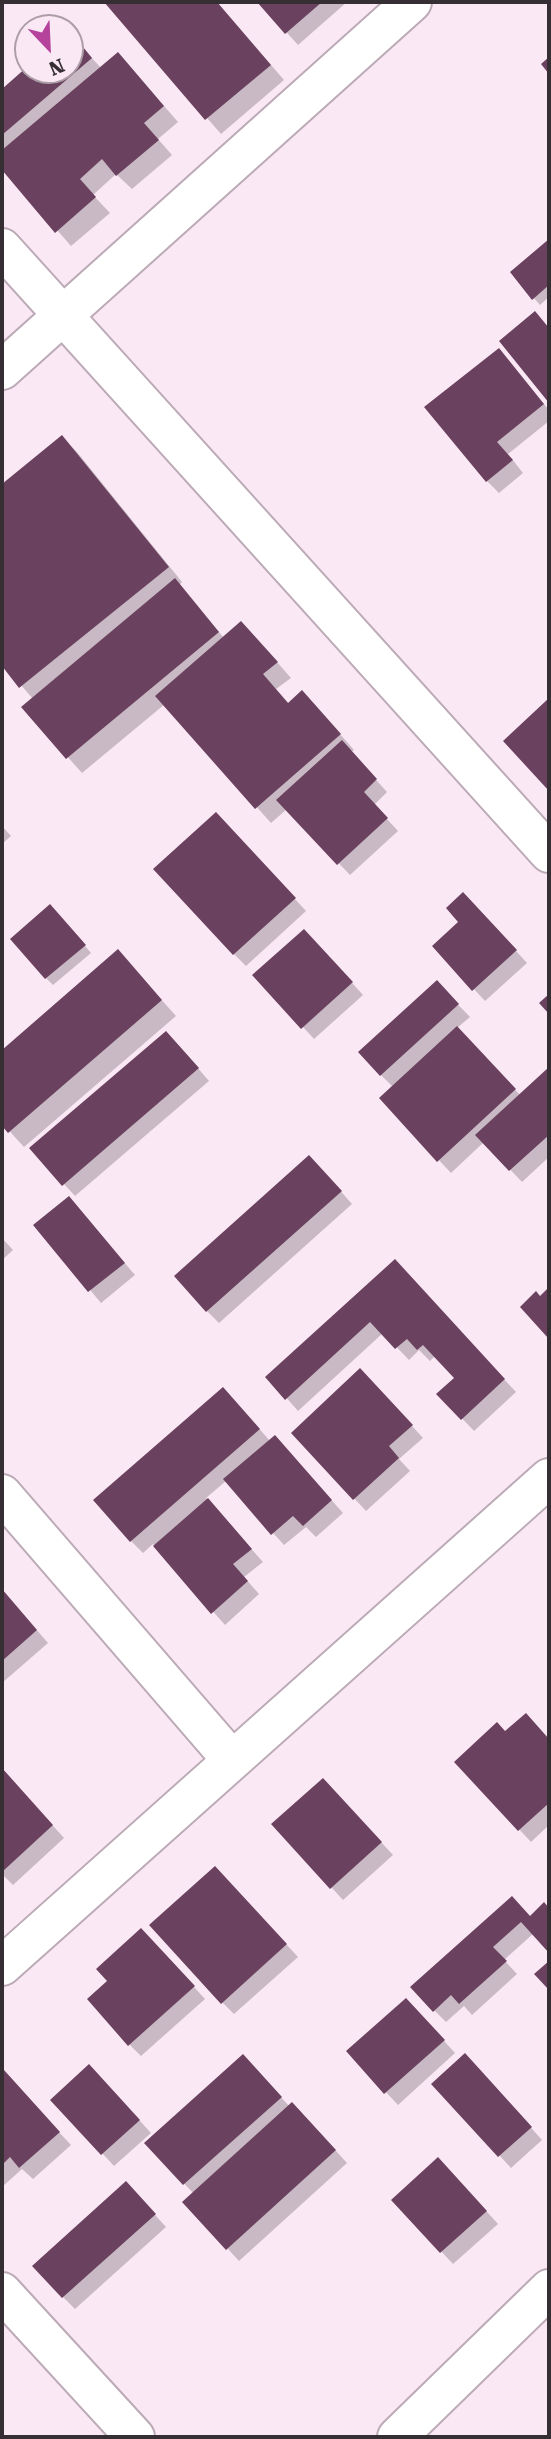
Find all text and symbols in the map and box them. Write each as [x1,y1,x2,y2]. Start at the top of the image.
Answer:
north arrow [14,14,84,84]
text: N [45,54,68,80]

